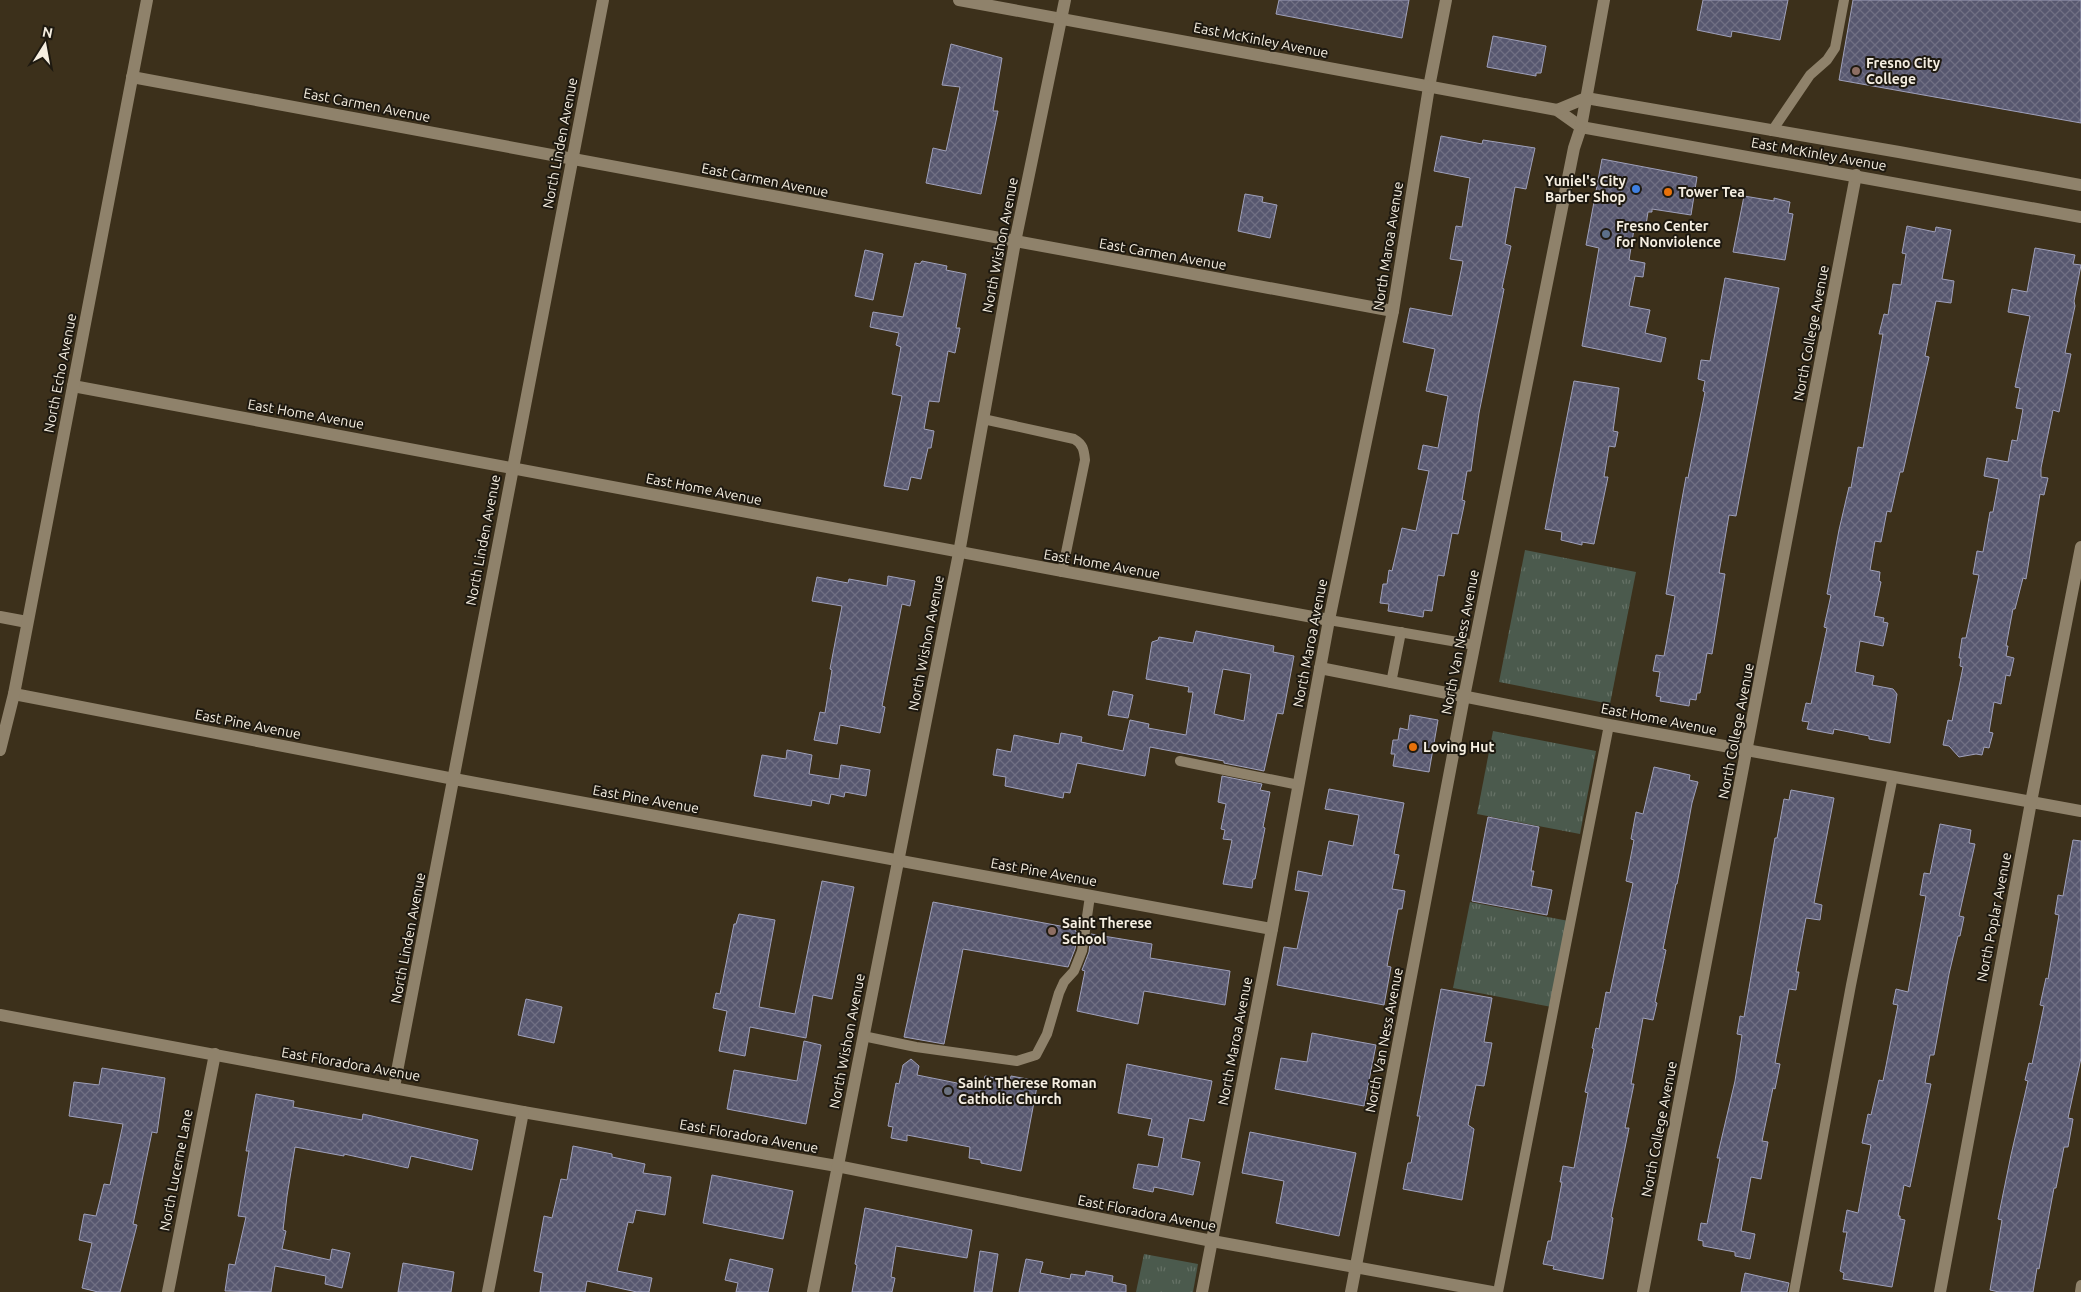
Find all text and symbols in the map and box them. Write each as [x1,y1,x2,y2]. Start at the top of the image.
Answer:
street label: East McKinley Avenue [1192,19,1330,61]
north arrow [20,20,70,70]
text: N [41,23,54,41]
place label: Fresno City College [1866,55,1941,87]
marker: Fresno City College [1850,65,1862,77]
street label: North Linden Avenue [539,76,581,210]
street label: East Carmen Avenue [302,85,432,125]
street label: East McKinley Avenue [1750,134,1888,174]
street label: East Carmen Avenue [700,160,830,200]
place label: Yuniel's City Barber Shop [1545,173,1627,205]
street label: North Wishon Avenue [979,176,1021,314]
street label: North Maroa Avenue [1370,180,1406,312]
marker: Yuniel's City Barber Shop [1630,183,1642,195]
place label: Tower Tea [1678,184,1745,200]
marker: Tower Tea [1662,186,1674,198]
place label: Fresno Center for Nonviolence [1616,218,1721,250]
marker: Fresno Center for Nonviolence [1600,228,1612,240]
street label: East Carmen Avenue [1098,235,1228,273]
street label: North College Avenue [1790,264,1832,402]
street label: North Echo Avenue [41,312,79,434]
street label: East Home Avenue [247,396,365,432]
street label: East Home Avenue [645,470,763,508]
street label: North Linden Avenue [462,473,504,607]
street label: East Home Avenue [1043,546,1161,582]
street label: North Van Ness Avenue [1438,568,1482,716]
street label: North Wishon Avenue [905,574,947,712]
street label: North Maroa Avenue [1290,577,1330,709]
street label: North College Avenue [1715,662,1757,800]
street label: East Home Avenue [1600,700,1718,738]
street label: East Pine Avenue [194,706,302,742]
place label: Loving Hut [1423,739,1494,755]
marker: Loving Hut [1407,741,1419,753]
street label: East Pine Avenue [592,782,700,816]
street label: North Poplar Avenue [1974,851,2014,983]
street label: East Pine Avenue [990,855,1098,889]
street label: North Linden Avenue [387,871,429,1005]
place label: Saint Therese School [1062,915,1152,947]
marker: Saint Therese School [1046,925,1058,937]
street label: North Van Ness Avenue [1362,966,1406,1114]
street label: North Wishon Avenue [826,972,868,1110]
street label: North Maroa Avenue [1215,975,1255,1107]
street label: East Floradora Avenue [280,1044,422,1084]
street label: North College Avenue [1638,1060,1680,1198]
place label: Saint Therese Roman Catholic Church [958,1075,1097,1107]
marker: Saint Therese Roman Catholic Church [942,1085,954,1097]
street label: North Lucerne Lane [156,1108,196,1232]
street label: East Floradora Avenue [678,1116,820,1156]
street label: East Floradora Avenue [1076,1192,1218,1234]

